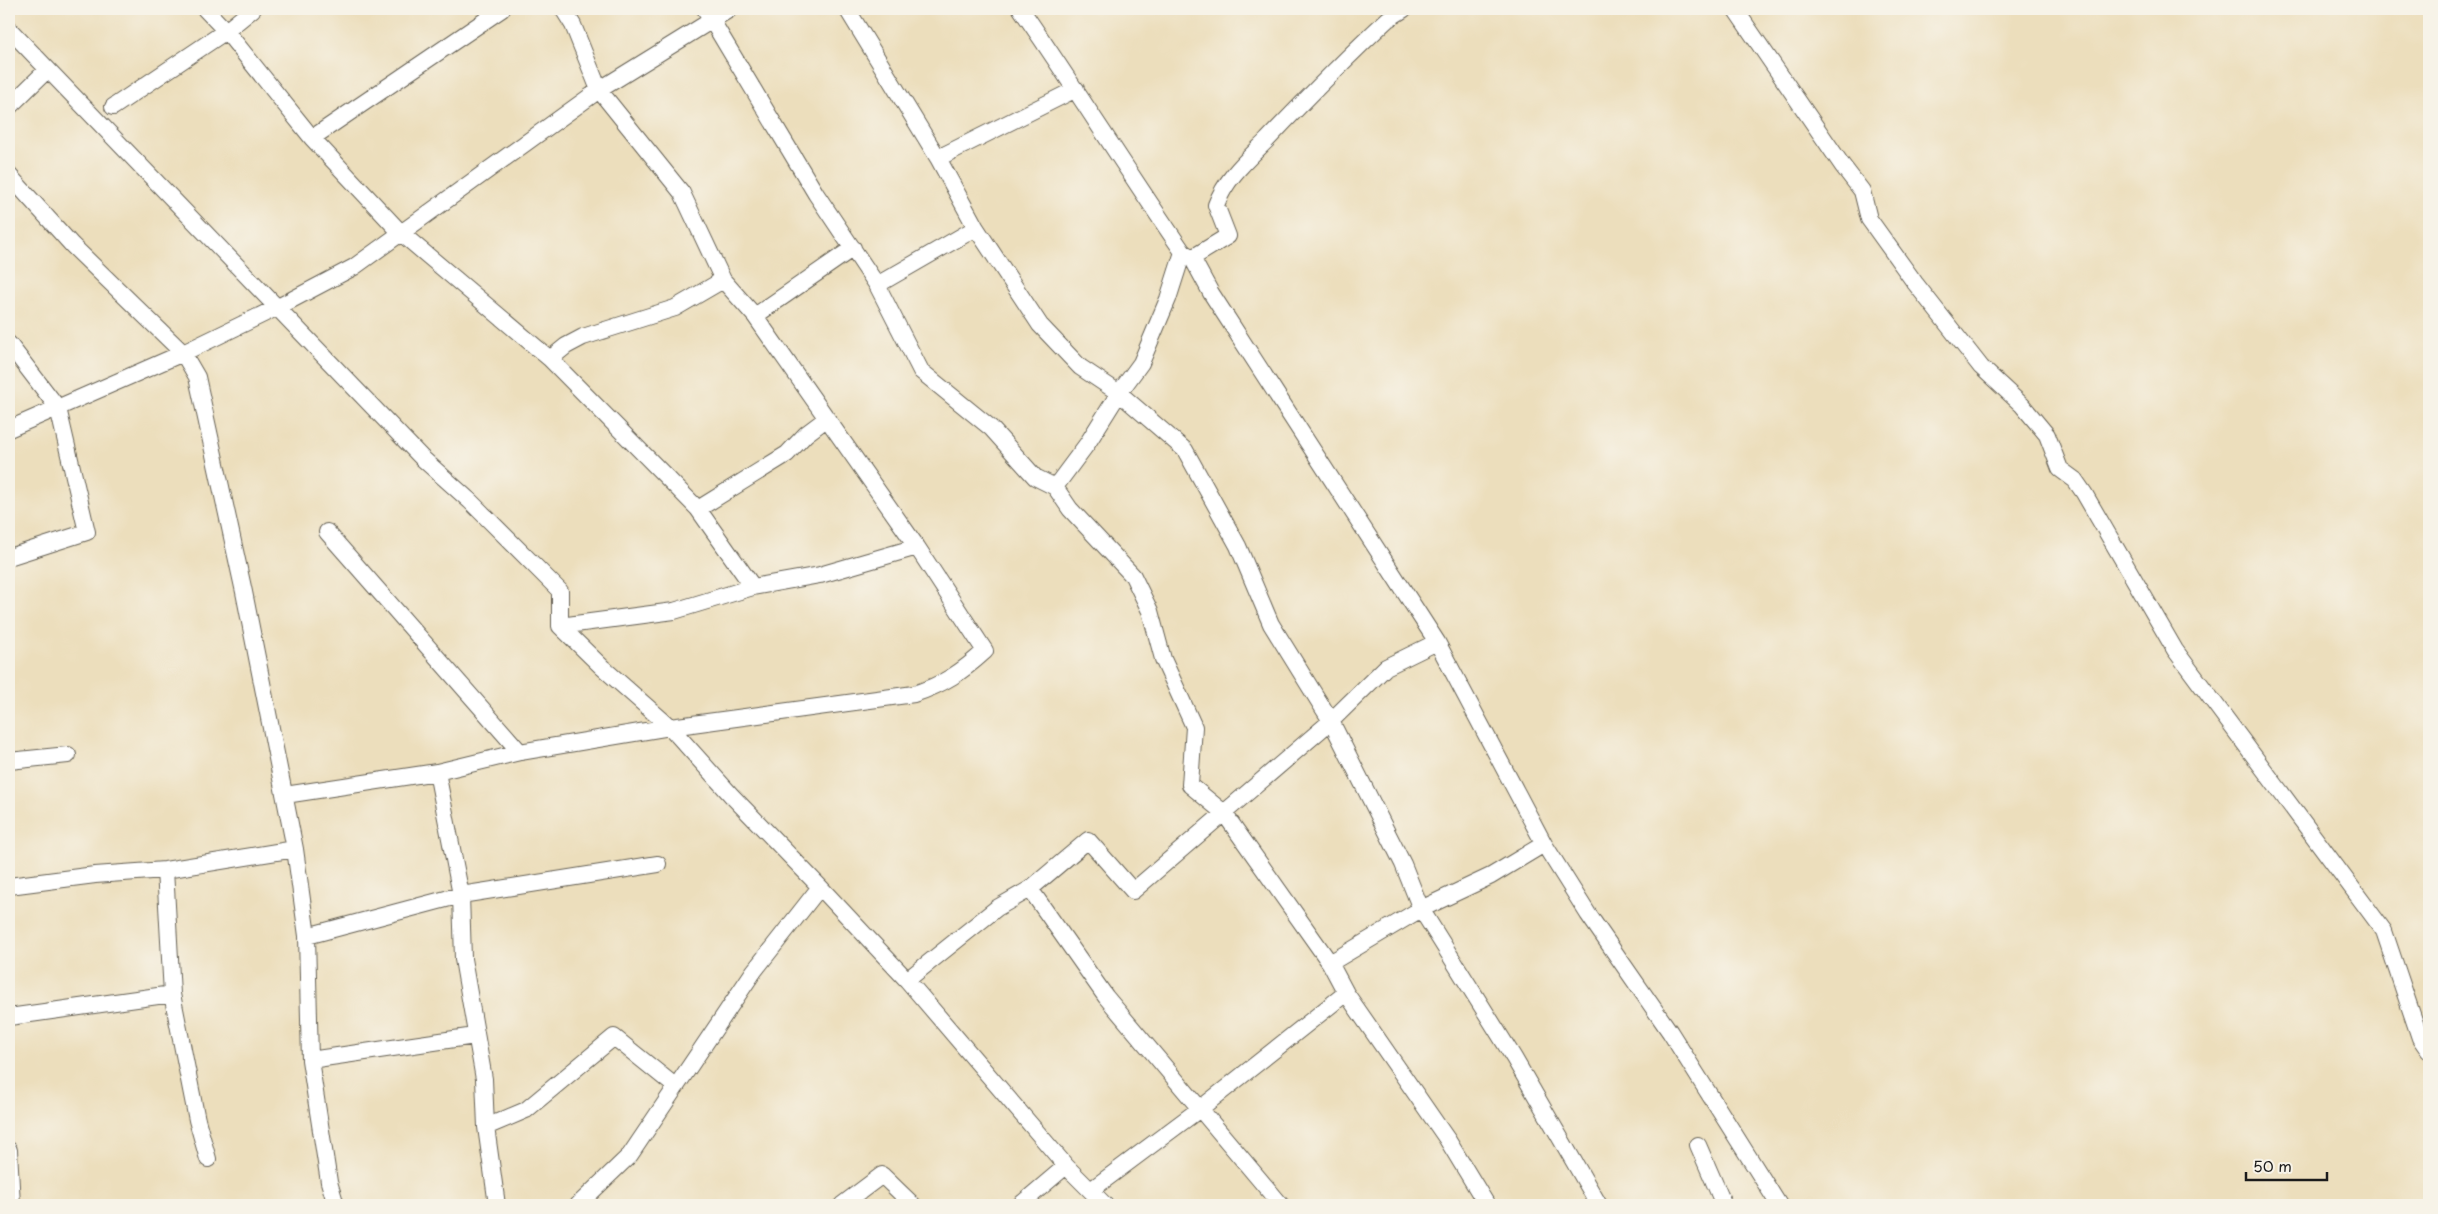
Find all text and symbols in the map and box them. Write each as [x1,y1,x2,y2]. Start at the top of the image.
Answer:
scale bar [2246,1149,2327,1181]
text: 50 m [2253,1154,2292,1177]

